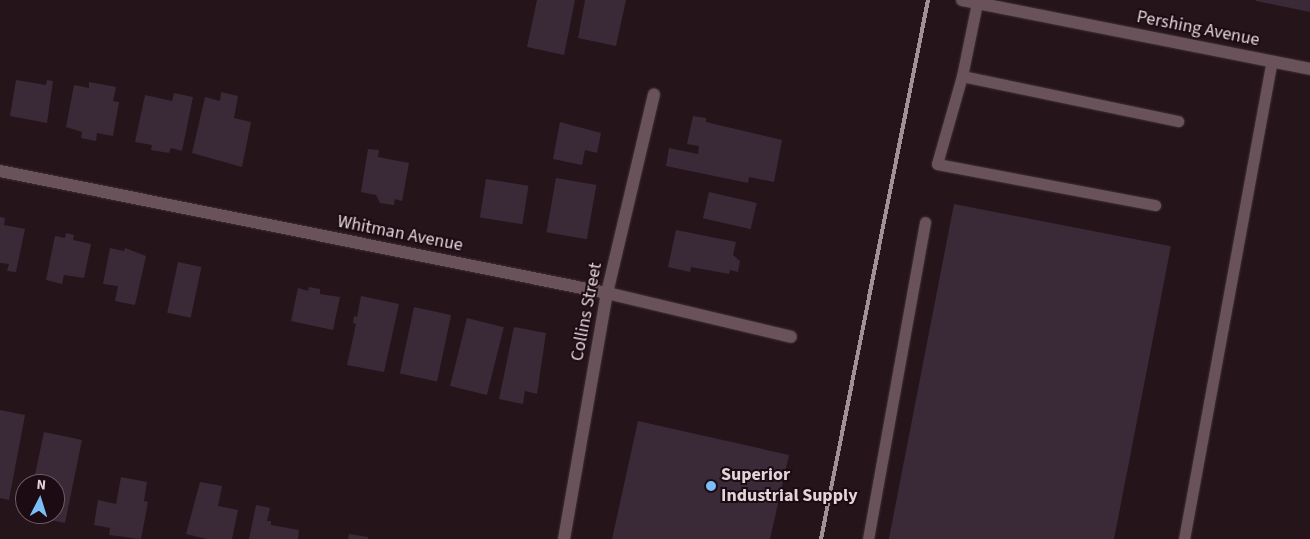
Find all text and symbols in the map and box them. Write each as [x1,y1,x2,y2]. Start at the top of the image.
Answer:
street label: Pershing Avenue [1135,7,1261,51]
street label: Whitman Avenue [335,211,465,257]
street label: Collins Street [567,261,607,363]
place label: Superior Industrial Supply [721,465,858,508]
north arrow [15,474,65,524]
text: N [36,475,47,495]
marker: Superior Industrial Supply [705,480,717,492]

